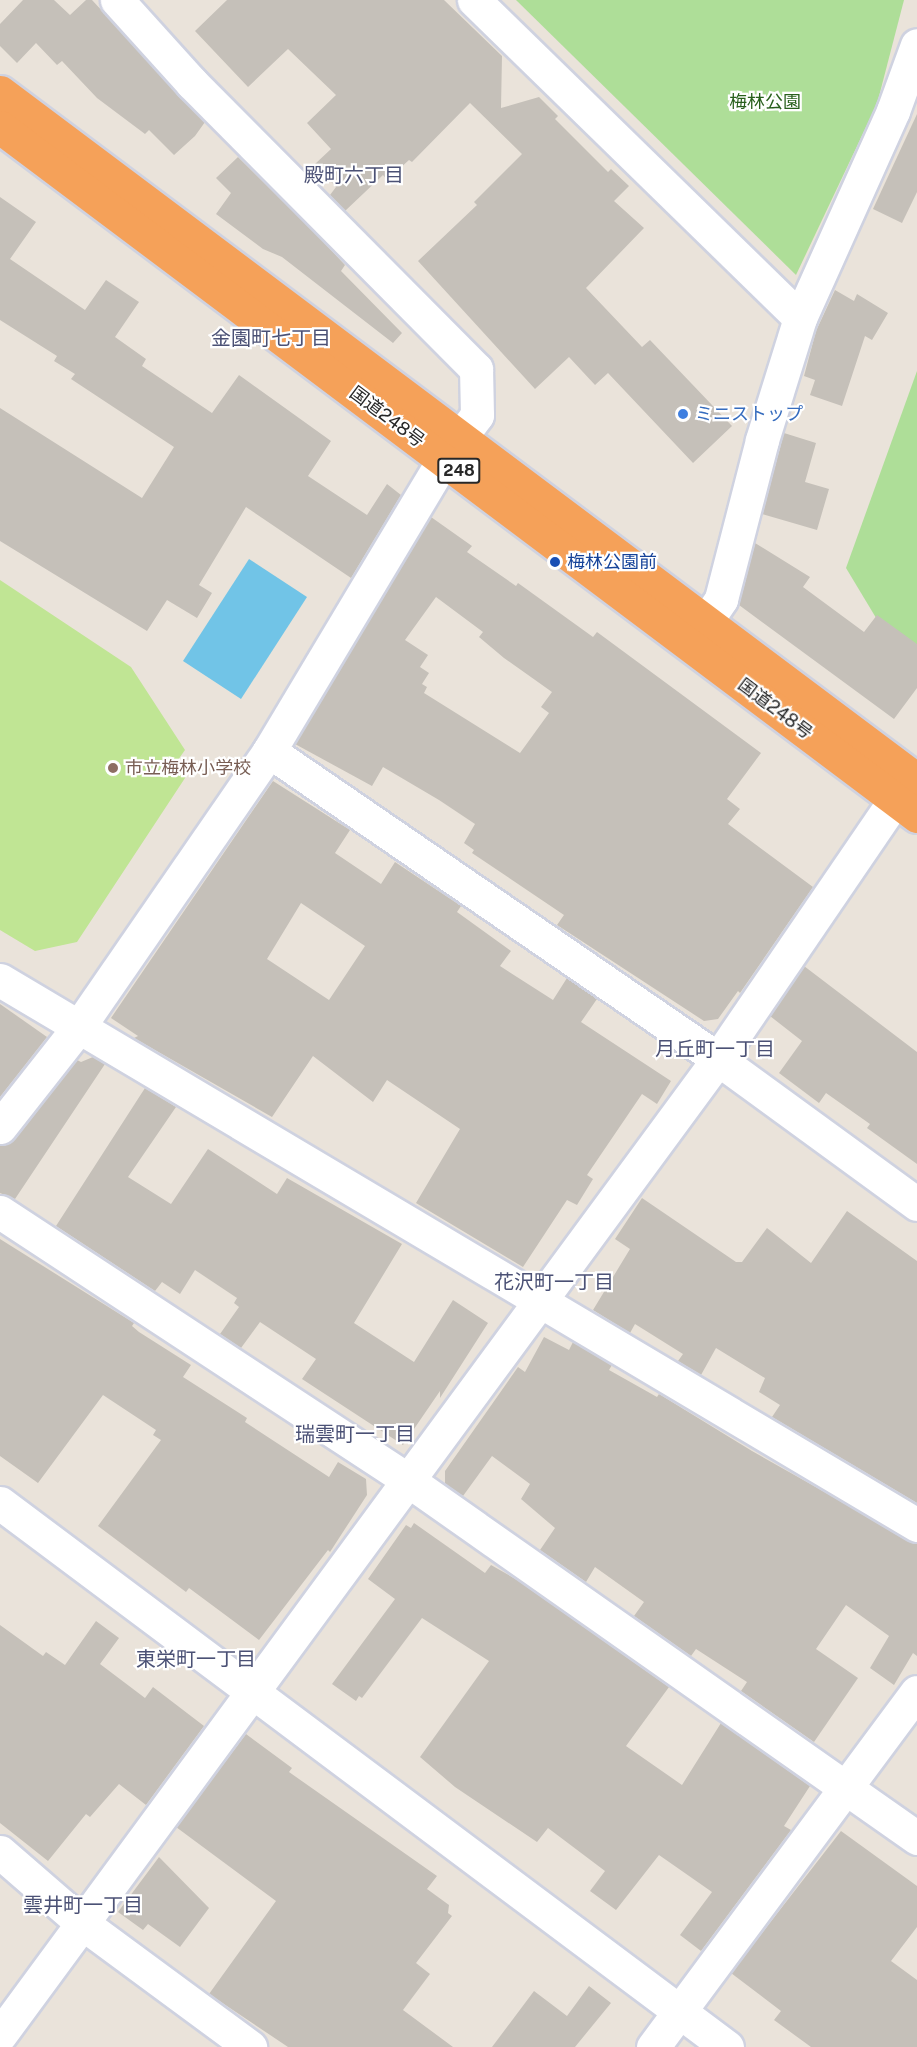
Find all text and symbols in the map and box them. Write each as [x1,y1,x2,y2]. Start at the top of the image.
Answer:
park label: 梅林公園 [729,91,801,113]
district label: 殿町六丁目 [304,163,404,187]
district label: 金園町七丁目 [211,326,331,350]
street label: 国道248号 [345,382,429,452]
place label: ミニストップ [695,403,803,425]
marker: ミニストップ [676,407,690,421]
road number: 248 [436,458,482,484]
place label: 梅林公園前 [567,551,657,573]
marker: 梅林公園前 [548,555,562,569]
street label: 国道248号 [733,674,817,744]
place label: 市立梅林小学校 [125,757,251,779]
marker: 市立梅林小学校 [106,761,120,775]
district label: 月丘町一丁目 [655,1037,775,1061]
district label: 花沢町一丁目 [494,1270,614,1294]
district label: 瑞雲町一丁目 [295,1422,415,1446]
district label: 東栄町一丁目 [136,1647,256,1671]
district label: 雲井町一丁目 [23,1893,143,1917]

